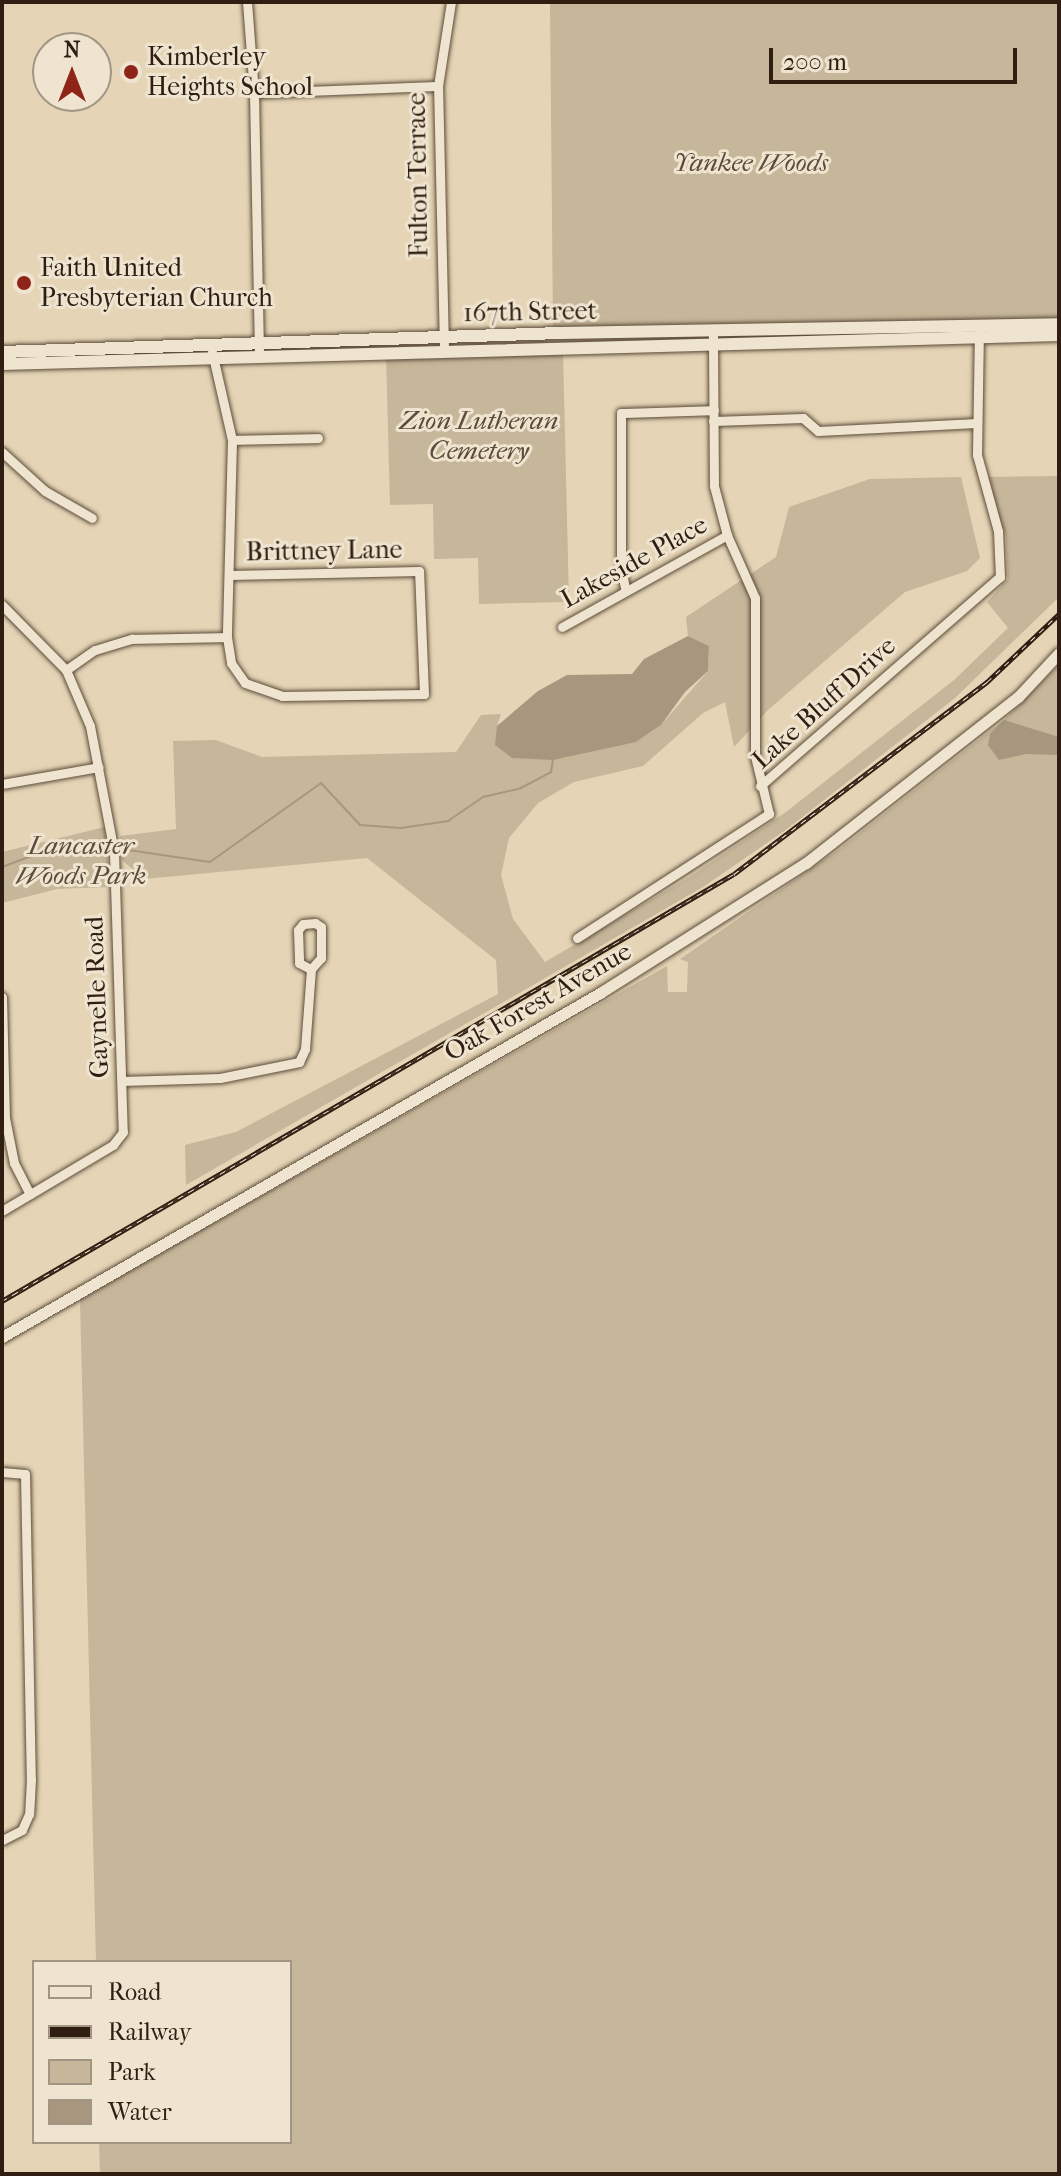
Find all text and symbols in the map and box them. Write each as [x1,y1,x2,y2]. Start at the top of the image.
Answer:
north arrow [32,32,112,112]
scale bar [773,32,1021,82]
text: N [64,37,80,63]
place label: Kimberley Heights School [147,41,313,102]
text: 200 m [783,48,847,76]
marker: Kimberley Heights School [122,63,140,81]
street label: Fulton Terrace [401,92,435,258]
park label: Yankee Woods [674,147,828,179]
place label: Faith United Presbyterian Church [40,252,273,314]
marker: Faith United Presbyterian Church [15,274,33,292]
street label: 167th Street [463,295,597,329]
park label: Zion Lutheran Cemetery [400,405,558,466]
street label: Lakeside Place [555,509,713,615]
street label: Brittney Lane [245,534,403,568]
street label: Lake Bluff Drive [746,630,902,776]
park label: Lancaster Woods Park [16,830,146,892]
street label: Gaynelle Road [79,916,115,1078]
street label: Oak Forest Avenue [439,936,637,1068]
legend [32,1960,292,2144]
text: Road [108,1978,161,2006]
text: Railway [108,2018,191,2046]
text: Park [108,2058,156,2086]
text: Water [108,2098,172,2126]

